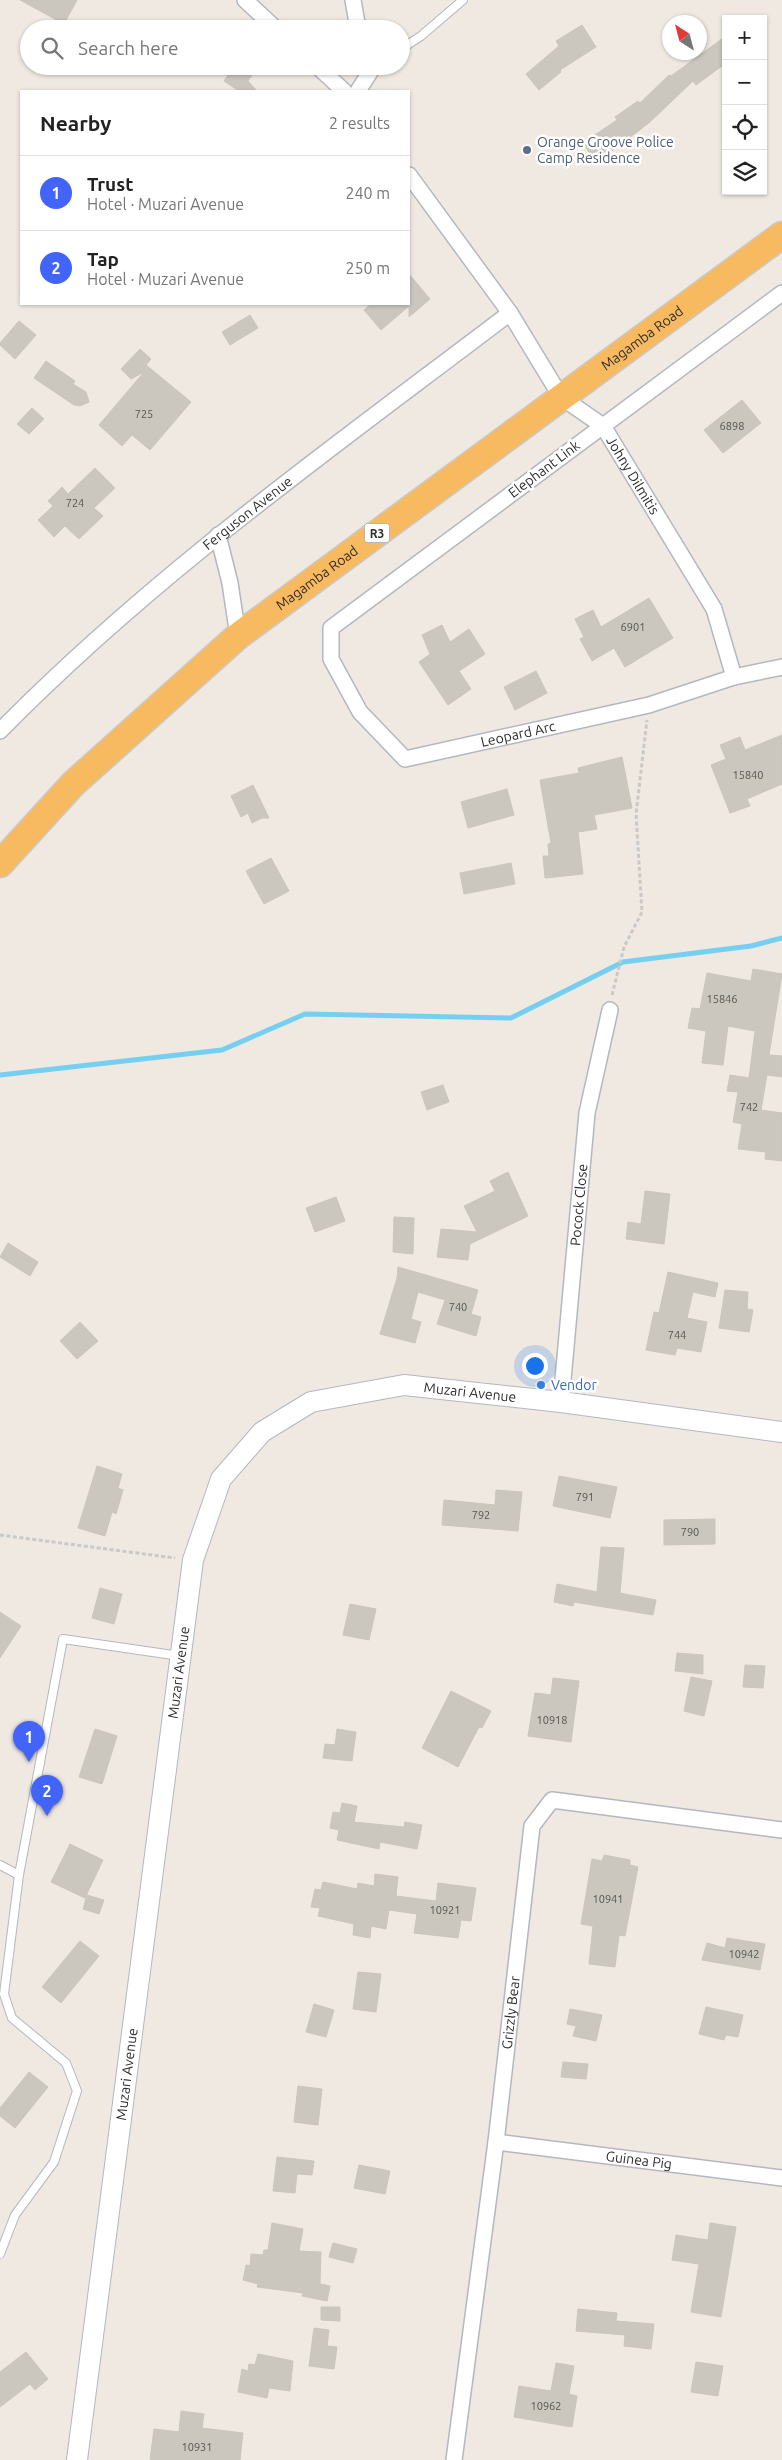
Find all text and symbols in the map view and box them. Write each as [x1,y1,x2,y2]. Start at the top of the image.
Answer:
north arrow [662,15,707,60]
map controls [722,15,767,195]
button: + [722,15,767,60]
search box [20,20,410,75]
icon: search [38,34,66,62]
text: Search here [78,37,178,59]
button: − [722,60,767,105]
button: locate [722,105,767,150]
text: Nearby [40,111,111,135]
text: 2 results [329,114,390,132]
place label: Orange Groove Police Camp Residence [537,134,674,166]
marker: Orange Groove Police Camp Residence [521,144,533,156]
button: layers [722,150,767,195]
text: Trust [87,173,133,195]
text: 1 [51,184,61,202]
text: 240 m [345,184,390,202]
text: Hotel · Muzari Avenue [87,195,244,213]
text: Tap [87,248,119,270]
text: 2 [51,259,61,277]
text: 250 m [345,259,390,277]
text: Hotel · Muzari Avenue [87,270,244,288]
street label: Magamba Road [598,303,686,374]
house number: 725 [135,408,153,420]
house number: 6898 [720,420,744,432]
street label: Johny Dilmitis [603,433,663,517]
street label: Elephant Link [505,437,583,501]
street label: Ferguson Avenue [200,473,295,553]
house number: 724 [66,497,84,509]
road number: R3 [364,524,390,542]
street label: Magamba Road [273,542,361,613]
house number: 6901 [621,621,645,633]
street label: Leopard Arc [479,718,557,750]
house number: 15840 [732,769,764,781]
house number: 15846 [706,993,738,1005]
house number: 742 [740,1101,758,1113]
street label: Pocock Close [567,1163,590,1246]
house number: 740 [449,1301,467,1313]
house number: 744 [668,1329,686,1341]
your location [522,1353,548,1379]
place label: Vendor [551,1377,597,1393]
street label: Muzari Avenue [423,1379,517,1405]
marker: Vendor [535,1379,547,1391]
house number: 791 [576,1491,594,1503]
house number: 792 [472,1509,490,1521]
house number: 790 [681,1526,699,1538]
street label: Muzari Avenue [165,1625,192,1720]
house number: 10918 [536,1714,568,1726]
pin: 1 [13,1721,45,1762]
pin: 2 [31,1775,63,1816]
house number: 10941 [592,1893,624,1905]
house number: 10921 [429,1904,461,1916]
house number: 10942 [728,1948,760,1960]
street label: Grizzly Bear [499,1974,523,2050]
street label: Muzari Avenue [113,2027,141,2121]
street label: Guinea Pig [605,2148,673,2172]
house number: 10962 [530,2400,562,2412]
house number: 10931 [181,2441,213,2453]

